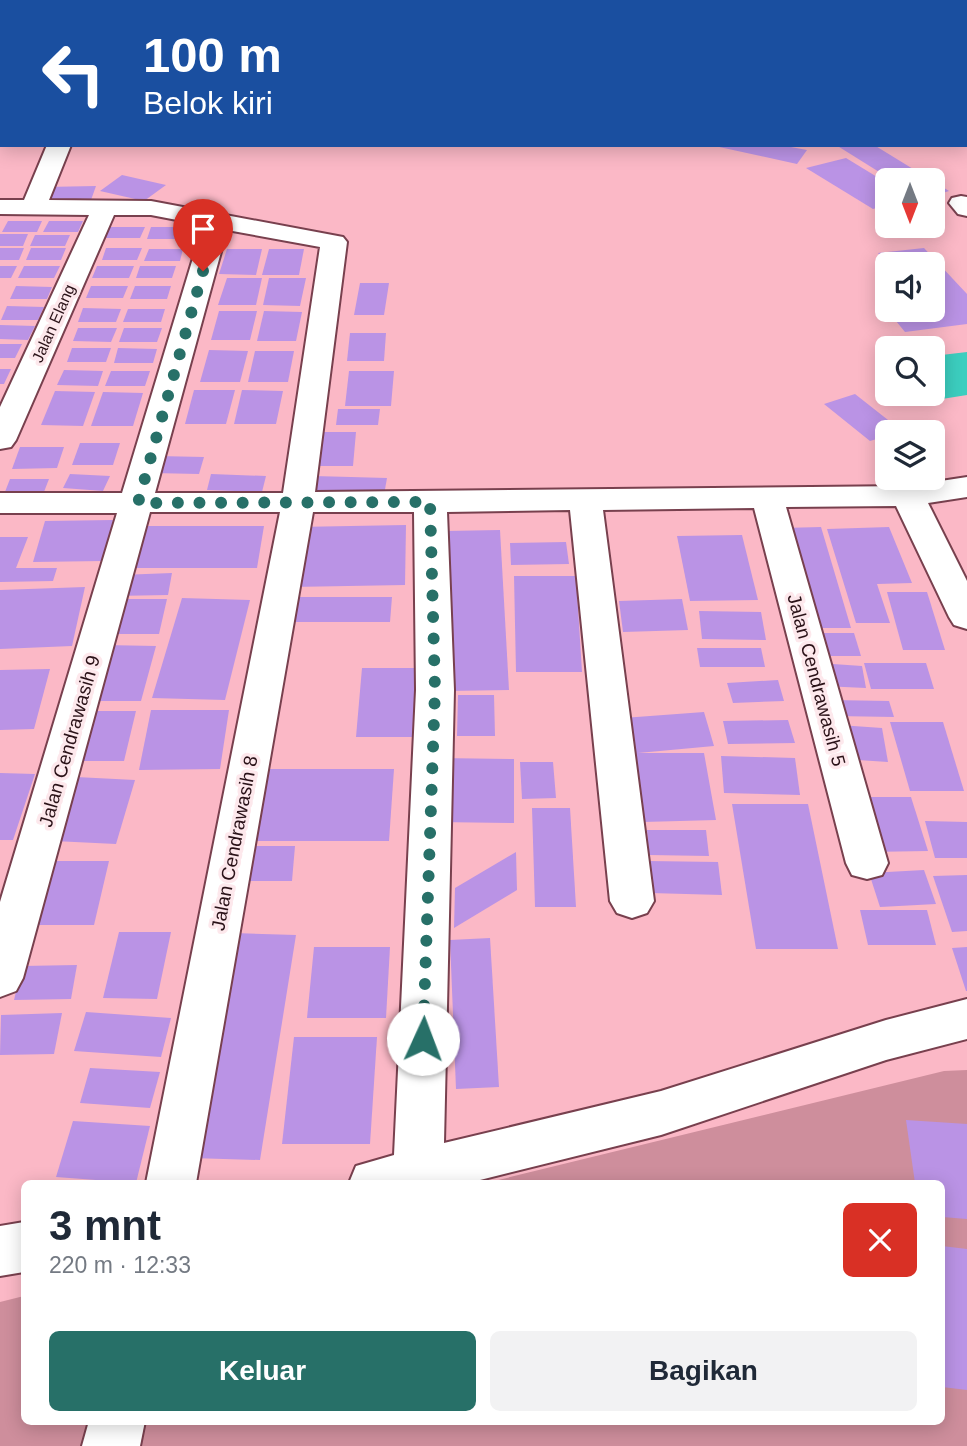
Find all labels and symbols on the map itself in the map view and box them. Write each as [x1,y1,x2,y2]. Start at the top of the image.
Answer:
north arrow [875,168,945,238]
pin [173,199,233,271]
street label: Jalan Elang [29,282,78,365]
street label: Jalan Cendrawasih 5 [783,592,850,769]
street label: Jalan Cendrawasih 9 [35,653,104,829]
street label: Jalan Cendrawasih 8 [207,754,262,932]
position arrow [386,1002,460,1076]

